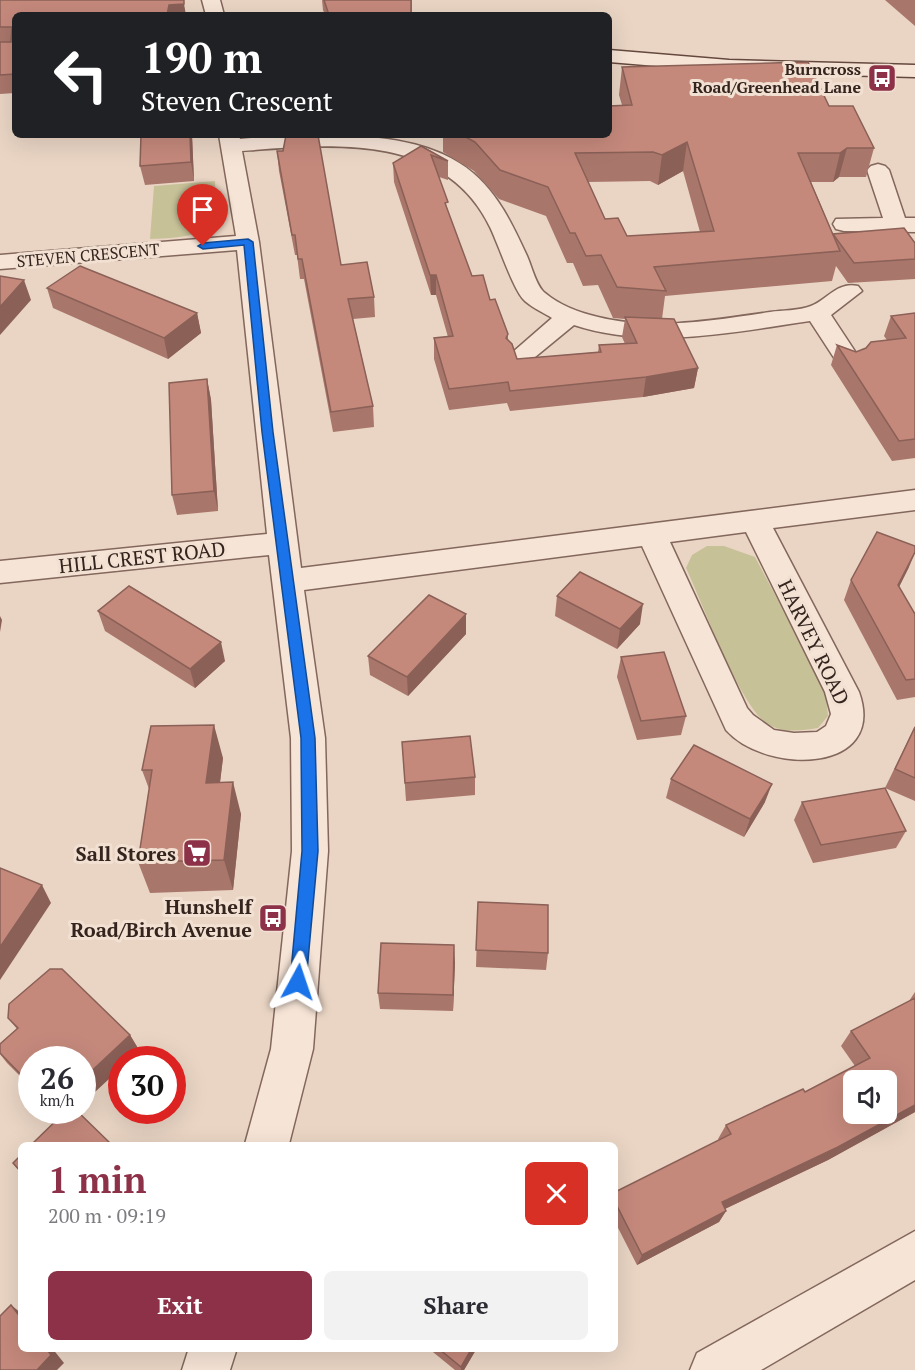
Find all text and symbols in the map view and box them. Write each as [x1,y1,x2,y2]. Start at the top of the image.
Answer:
text: 190 m [141,29,262,85]
icon: left [42,36,120,114]
place label: Burncross Road/Greenhead Lane [692,58,861,98]
bus stop icon: Burncross Road/Greenhead Lane [866,62,898,94]
text: Steven Crescent [141,83,333,119]
pin [177,184,228,246]
icon: arrive [186,193,219,226]
street label: STEVEN CRESCENT [16,238,160,272]
street label: HILL CREST ROAD [57,535,227,579]
street label: HARVEY ROAD [772,575,856,709]
supermarket icon: Sall Stores [181,837,213,869]
place label: Sall Stores [76,840,176,867]
place label: Hunshelf Road/Birch Avenue [70,893,254,943]
bus stop icon: Hunshelf Road/Birch Avenue [257,902,289,934]
position arrow [266,950,330,1014]
speed limit sign: 30 [108,1046,186,1124]
text: 26 [40,1058,74,1098]
map controls [843,1070,897,1124]
button: sound [843,1070,897,1124]
text: km/h [40,1090,74,1110]
text: 1 min [48,1156,146,1203]
button: close [525,1162,588,1225]
text: 200 m · 09:19 [48,1202,166,1229]
button: Exit [48,1271,312,1340]
button: Share [324,1271,588,1340]

